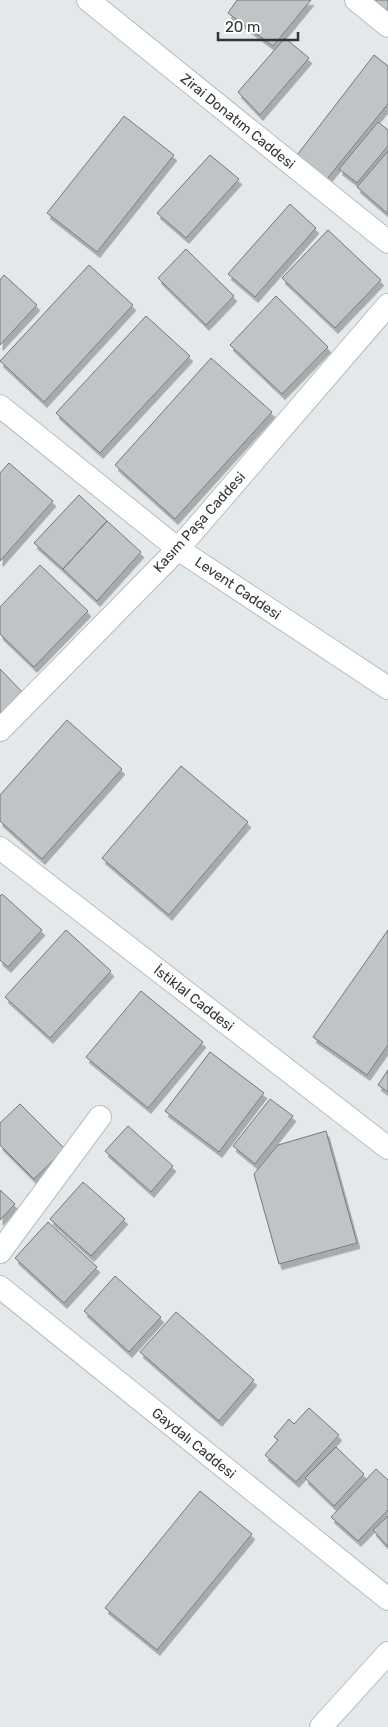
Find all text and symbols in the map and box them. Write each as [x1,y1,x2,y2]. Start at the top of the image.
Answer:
scale bar [218,10,298,42]
text: 20 m [225,18,260,36]
street label: Zirai Donatım Caddesi [177,70,298,173]
street label: Kasım Paşa Caddesi [150,469,249,576]
street label: Levent Caddesi [192,553,284,623]
street label: İstiklal Caddesi [150,962,237,1035]
street label: Gaydalı Caddesi [148,1404,239,1482]

